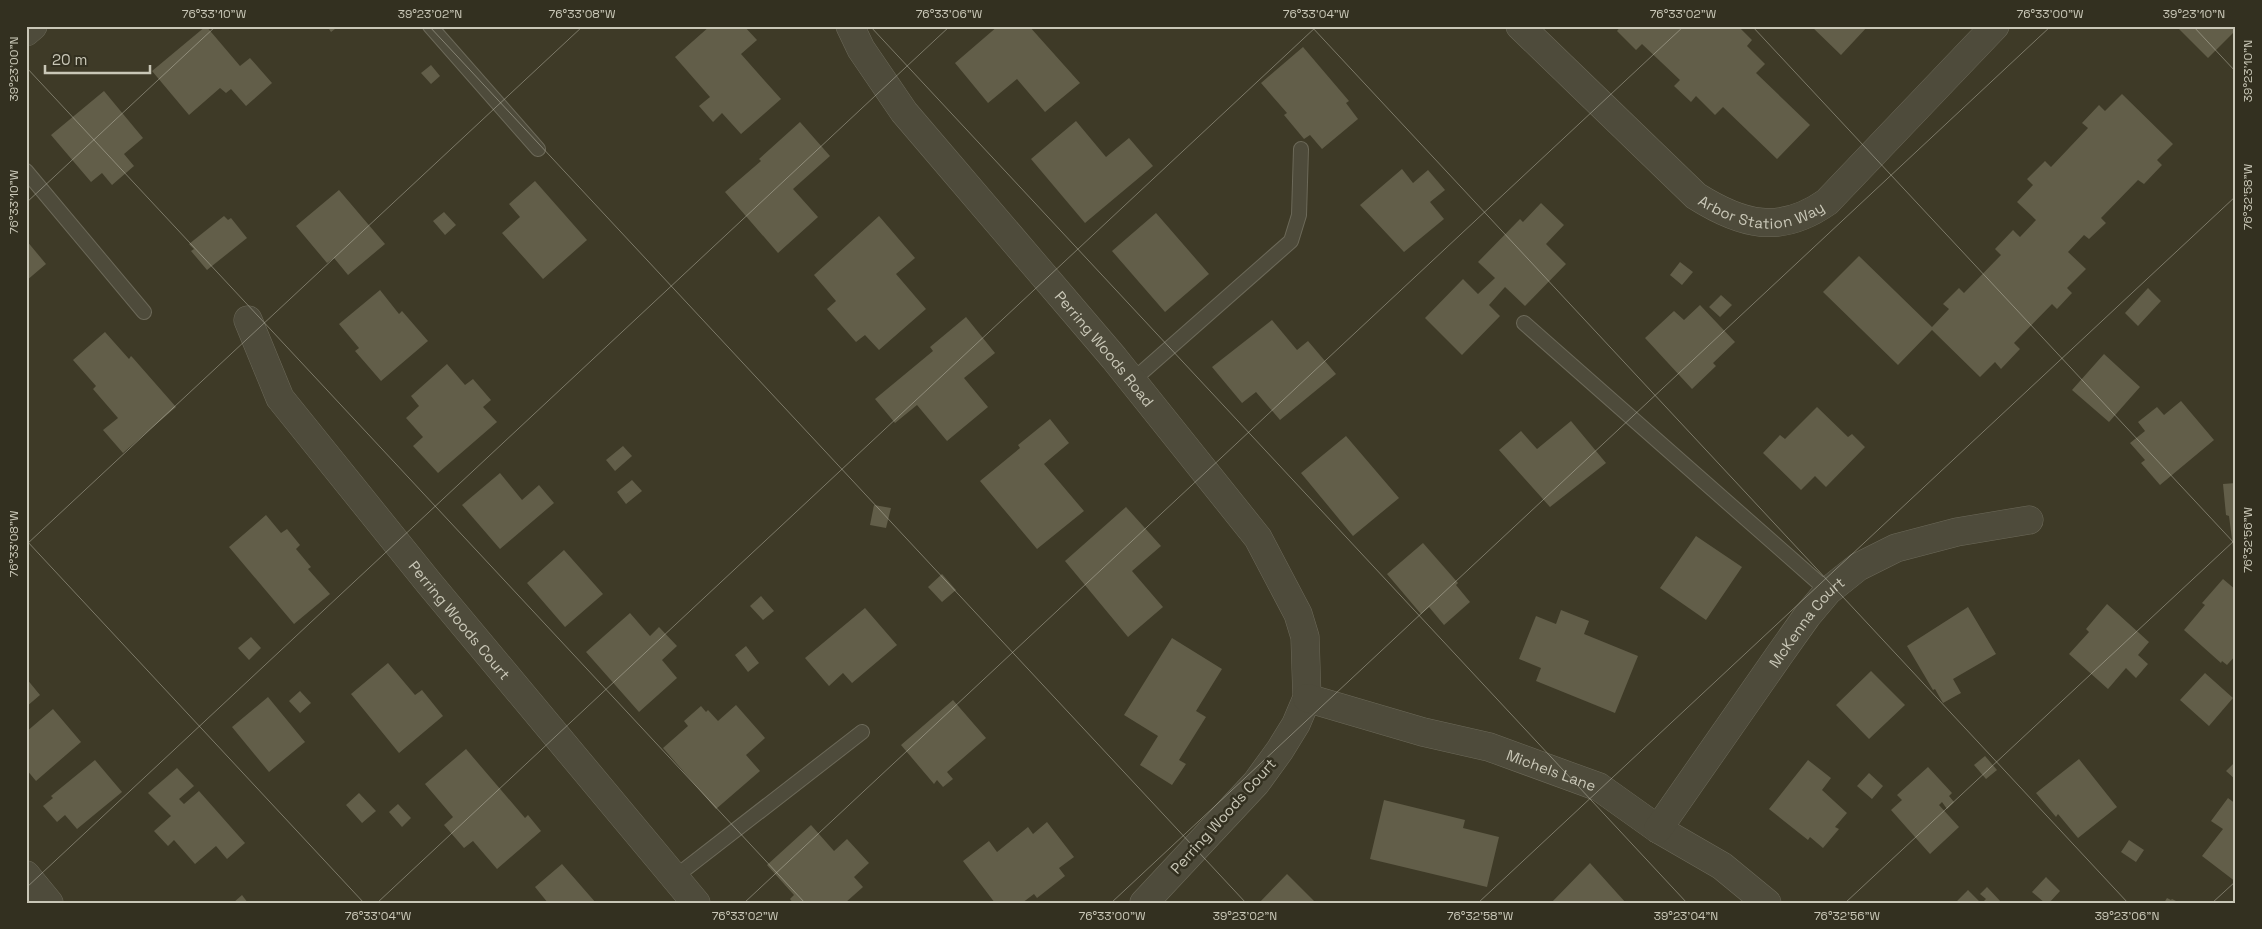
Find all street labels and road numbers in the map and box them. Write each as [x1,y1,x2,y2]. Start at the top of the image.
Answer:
street label: Arbor Station Way [1695,185,1827,209]
street label: Perring Woods Road [1051,287,1158,410]
street label: Perring Woods Court [405,557,515,683]
street label: McKenna Court [1764,572,1848,671]
street label: Michels Lane [1504,745,1599,795]
street label: Perring Woods Court [1166,754,1280,878]

